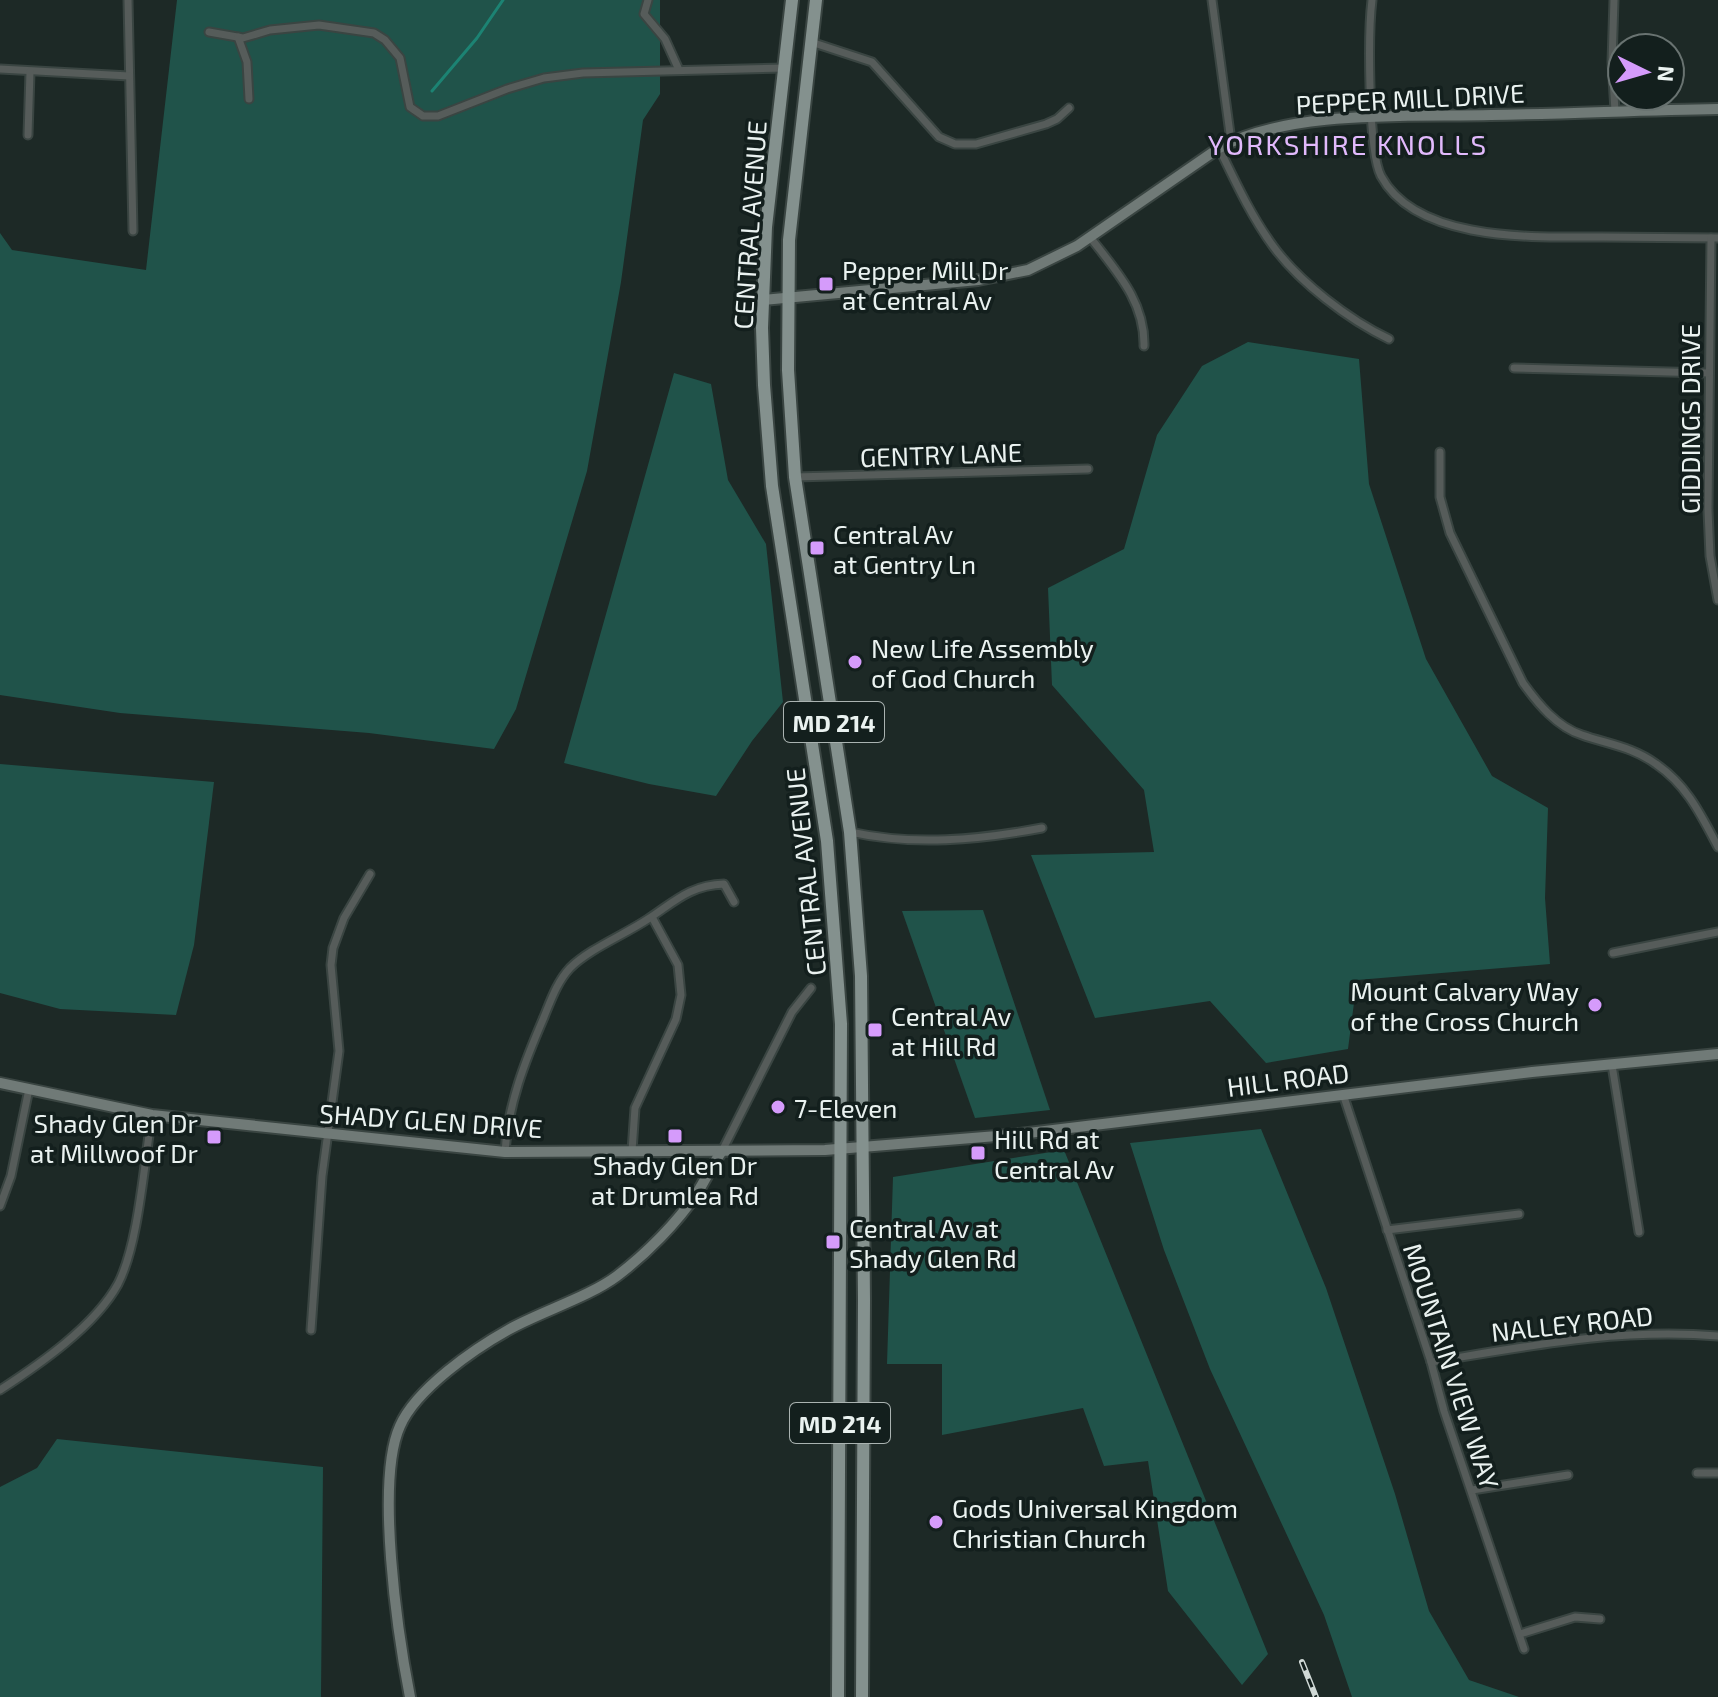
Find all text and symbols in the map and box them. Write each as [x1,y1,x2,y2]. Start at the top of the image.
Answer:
north arrow [1606,32,1686,112]
text: N [1653,65,1681,83]
street label: PEPPER MILL DRIVE [1295,77,1525,119]
street label: CENTRAL AVENUE [726,120,772,330]
district label: YORKSHIRE KNOLLS [1208,127,1488,161]
place label: Pepper Mill Dr at Central Av [842,254,1008,315]
marker: Pepper Mill Dr at Central Av [817,275,835,293]
street label: GIDDINGS DRIVE [1674,324,1705,514]
street label: GENTRY LANE [859,436,1023,472]
place label: Central Av at Gentry Ln [833,518,976,579]
marker: Central Av at Gentry Ln [808,539,826,557]
place label: New Life Assembly of God Church [871,632,1094,693]
marker: New Life Assembly of God Church [846,653,864,671]
road number: MD 214 [784,702,884,742]
street label: CENTRAL AVENUE [779,767,831,977]
place label: Mount Calvary Way of the Cross Church [1350,975,1579,1036]
marker: Mount Calvary Way of the Cross Church [1586,996,1604,1014]
place label: Central Av at Hill Rd [891,1000,1011,1061]
marker: Central Av at Hill Rd [866,1021,884,1039]
street label: HILL ROAD [1225,1056,1351,1102]
place label: 7-Eleven [794,1092,897,1123]
street label: SHADY GLEN DRIVE [318,1097,544,1143]
marker: 7-Eleven [769,1098,787,1116]
place label: Shady Glen Dr at Millwoof Dr [30,1107,198,1168]
place label: Hill Rd at Central Av [994,1123,1114,1184]
marker: Shady Glen Dr at Drumlea Rd [666,1127,684,1145]
marker: Shady Glen Dr at Millwoof Dr [205,1128,223,1146]
marker: Hill Rd at Central Av [969,1144,987,1162]
place label: Shady Glen Dr at Drumlea Rd [591,1149,759,1210]
place label: Central Av at Shady Glen Rd [849,1212,1017,1273]
marker: Central Av at Shady Glen Rd [824,1233,842,1251]
street label: MOUNTAIN VIEW WAY [1398,1239,1506,1493]
street label: NALLEY ROAD [1490,1299,1654,1347]
road number: MD 214 [790,1403,890,1443]
place label: Gods Universal Kingdom Christian Church [952,1492,1238,1553]
marker: Gods Universal Kingdom Christian Church [927,1513,945,1531]

